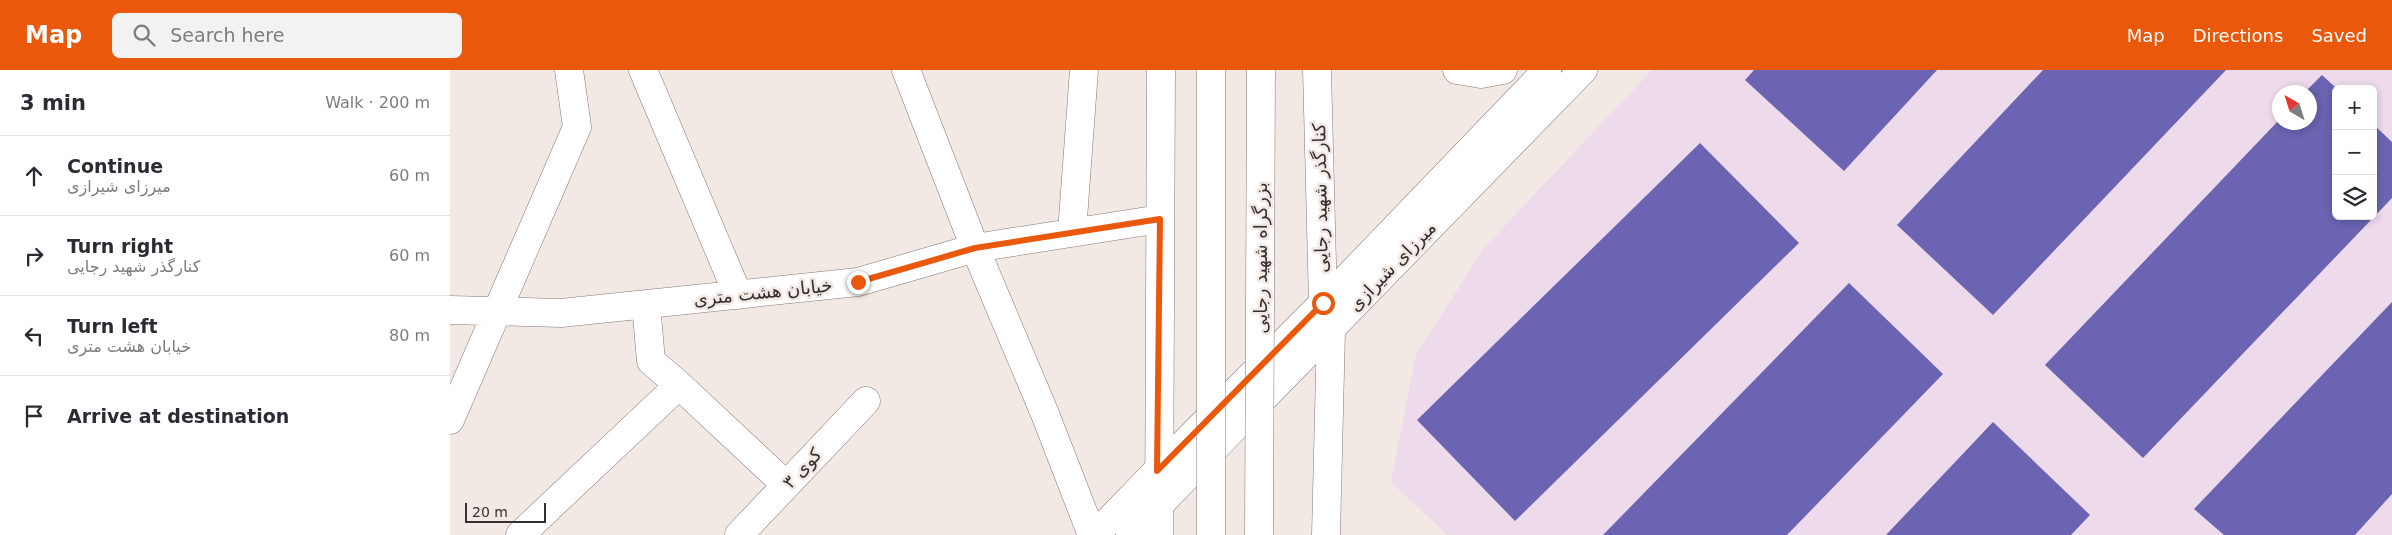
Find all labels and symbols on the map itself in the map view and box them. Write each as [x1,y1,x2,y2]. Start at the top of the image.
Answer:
north arrow [2272,85,2317,130]
street label: کنارگذر شهید رجایی [1308,122,1333,273]
street label: بزرگراه شهید رجایی [1250,182,1272,334]
street label: میرزای شیرازی [1344,217,1441,316]
route end [847,271,870,294]
street label: خیابان هشت متری [693,274,834,311]
route start [1312,292,1335,315]
street label: کوی ۳ [778,443,827,493]
scale bar [465,500,546,523]

